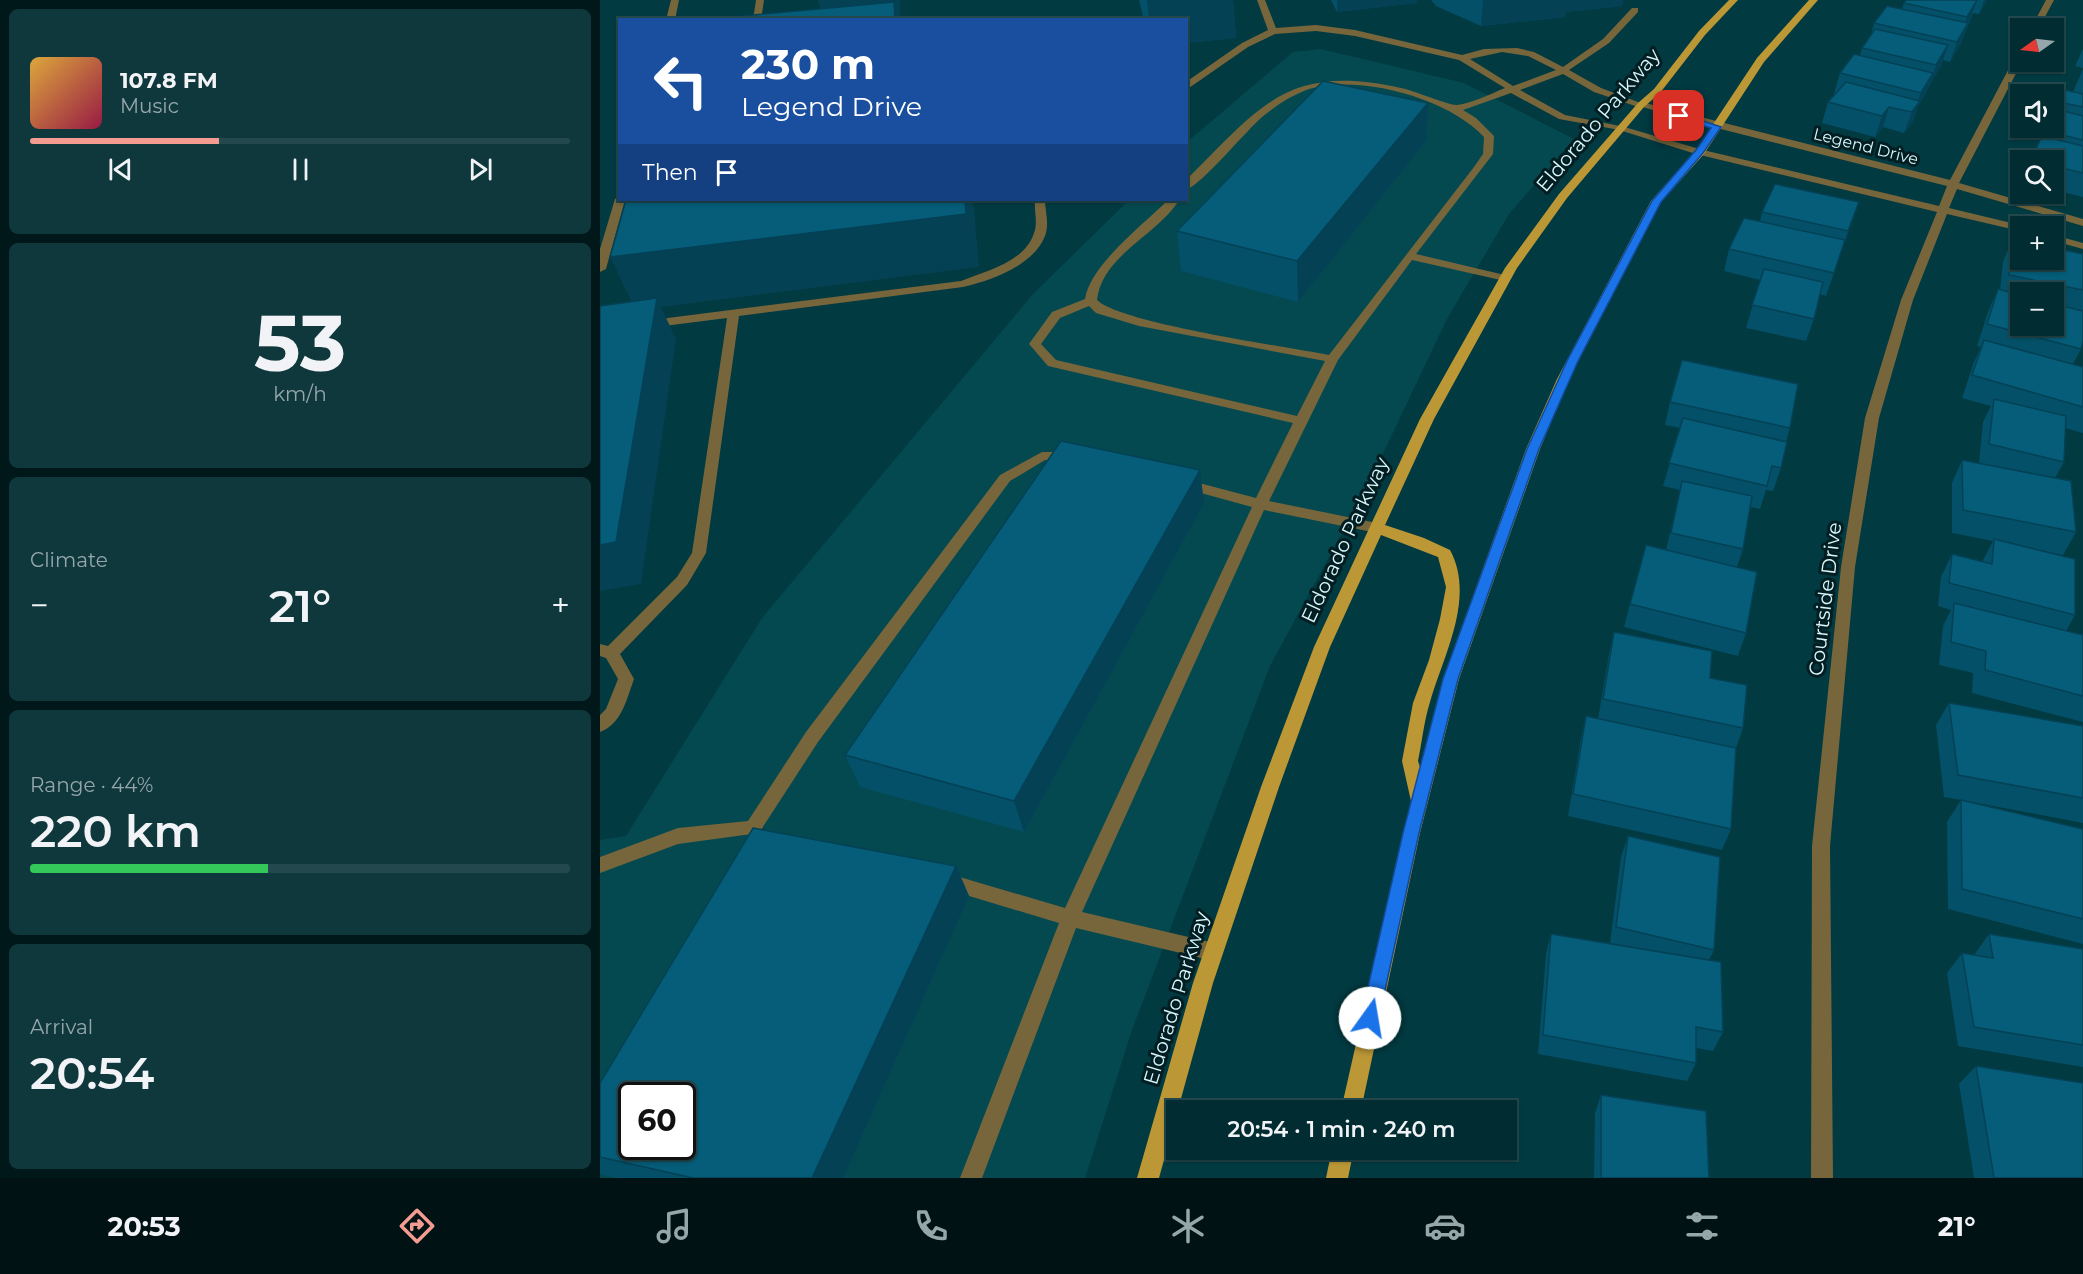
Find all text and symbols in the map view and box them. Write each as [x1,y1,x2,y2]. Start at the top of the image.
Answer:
north arrow [2010,18,2064,72]
map controls [2010,18,2064,336]
text: 230 m [741,38,875,90]
icon: left [642,42,720,120]
street label: Eldorado Parkway [1531,43,1665,197]
text: 107.8 FM [120,67,218,94]
button: sound [2010,84,2064,138]
text: Legend Drive [741,90,922,123]
pin [1653,90,1704,141]
text: Music [120,94,179,118]
icon: arrive [1662,99,1695,132]
street label: Legend Drive [1811,124,1920,169]
button: search [2010,150,2064,204]
icon: previous [104,153,137,186]
icon: pause [284,153,317,186]
icon: next [464,153,497,186]
icon: arrive [710,156,743,189]
text: Then [642,159,698,186]
button: + [2010,216,2064,270]
button: − [2010,282,2064,336]
text: 53 [254,295,346,391]
text: km/h [273,382,327,406]
street label: Eldorado Parkway [1296,453,1394,627]
street label: Courtside Drive [1804,521,1846,677]
text: Climate [30,548,108,572]
text: 21° [269,578,331,633]
text: − [30,585,49,625]
text: + [551,585,570,625]
text: Range · 44% [30,773,153,797]
text: 220 km [30,803,201,858]
street label: Eldorado Parkway [1138,908,1214,1087]
position arrow [1338,986,1402,1050]
text: Arrival [30,1015,93,1039]
text: 20:54 [30,1045,154,1100]
speed limit sign: 60 [618,1082,696,1160]
text: 20:54 · 1 min · 240 m [1227,1116,1456,1143]
icon: directions [396,1205,438,1247]
icon: music [653,1205,695,1247]
icon: phone [910,1205,952,1247]
icon: climate [1167,1205,1209,1247]
icon: car [1424,1205,1466,1247]
icon: filters [1681,1205,1723,1247]
text: 20:53 [107,1210,181,1243]
text: 21° [1938,1210,1975,1243]

